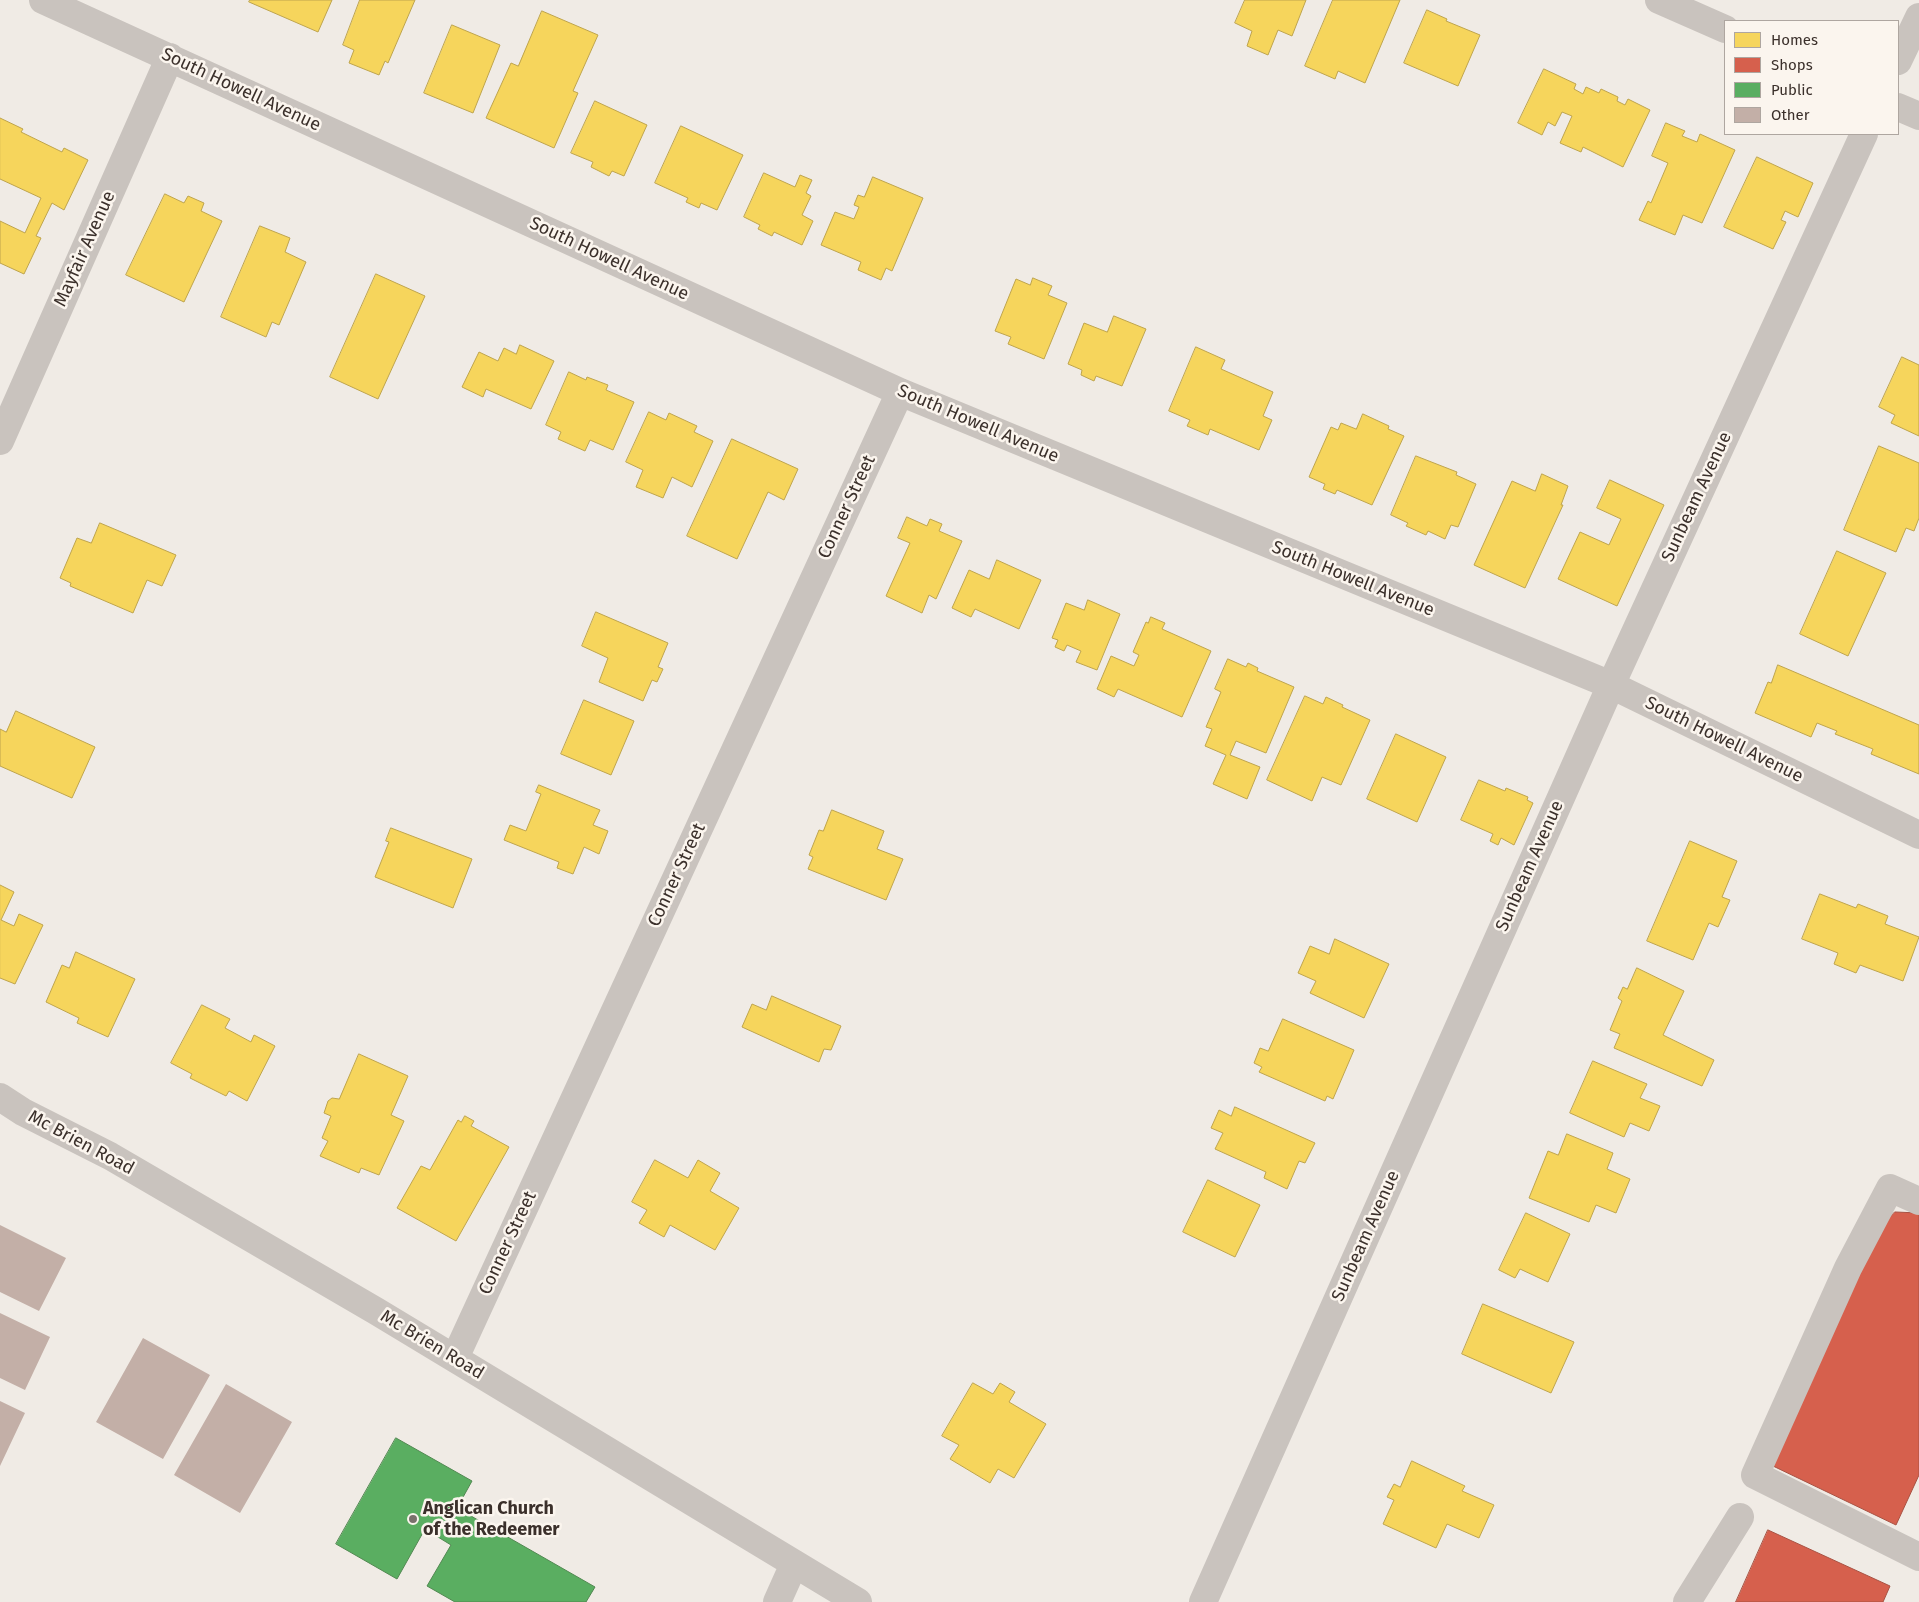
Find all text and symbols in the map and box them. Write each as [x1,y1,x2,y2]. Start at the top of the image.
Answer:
legend [1724,20,1899,135]
text: Homes [1771,31,1818,49]
street label: South Howell Avenue [158,44,324,136]
text: Shops [1771,56,1813,74]
text: Public [1771,81,1813,99]
text: Other [1771,106,1810,124]
street label: Mayfair Avenue [50,188,120,310]
street label: South Howell Avenue [526,213,692,305]
street label: South Howell Avenue [894,380,1062,468]
street label: Sunbeam Avenue [1657,429,1737,565]
street label: Conner Street [814,452,880,562]
street label: South Howell Avenue [1269,537,1437,621]
street label: South Howell Avenue [1641,692,1807,788]
street label: Sunbeam Avenue [1491,797,1569,935]
street label: Conner Street [644,820,710,930]
street label: Mc Brien Road [24,1106,138,1180]
street label: Sunbeam Avenue [1327,1167,1405,1305]
street label: Conner Street [475,1188,541,1298]
street label: Mc Brien Road [376,1306,488,1384]
place label: Anglican Church of the Redeemer [423,1498,560,1540]
marker: Anglican Church of the Redeemer [407,1513,419,1525]

